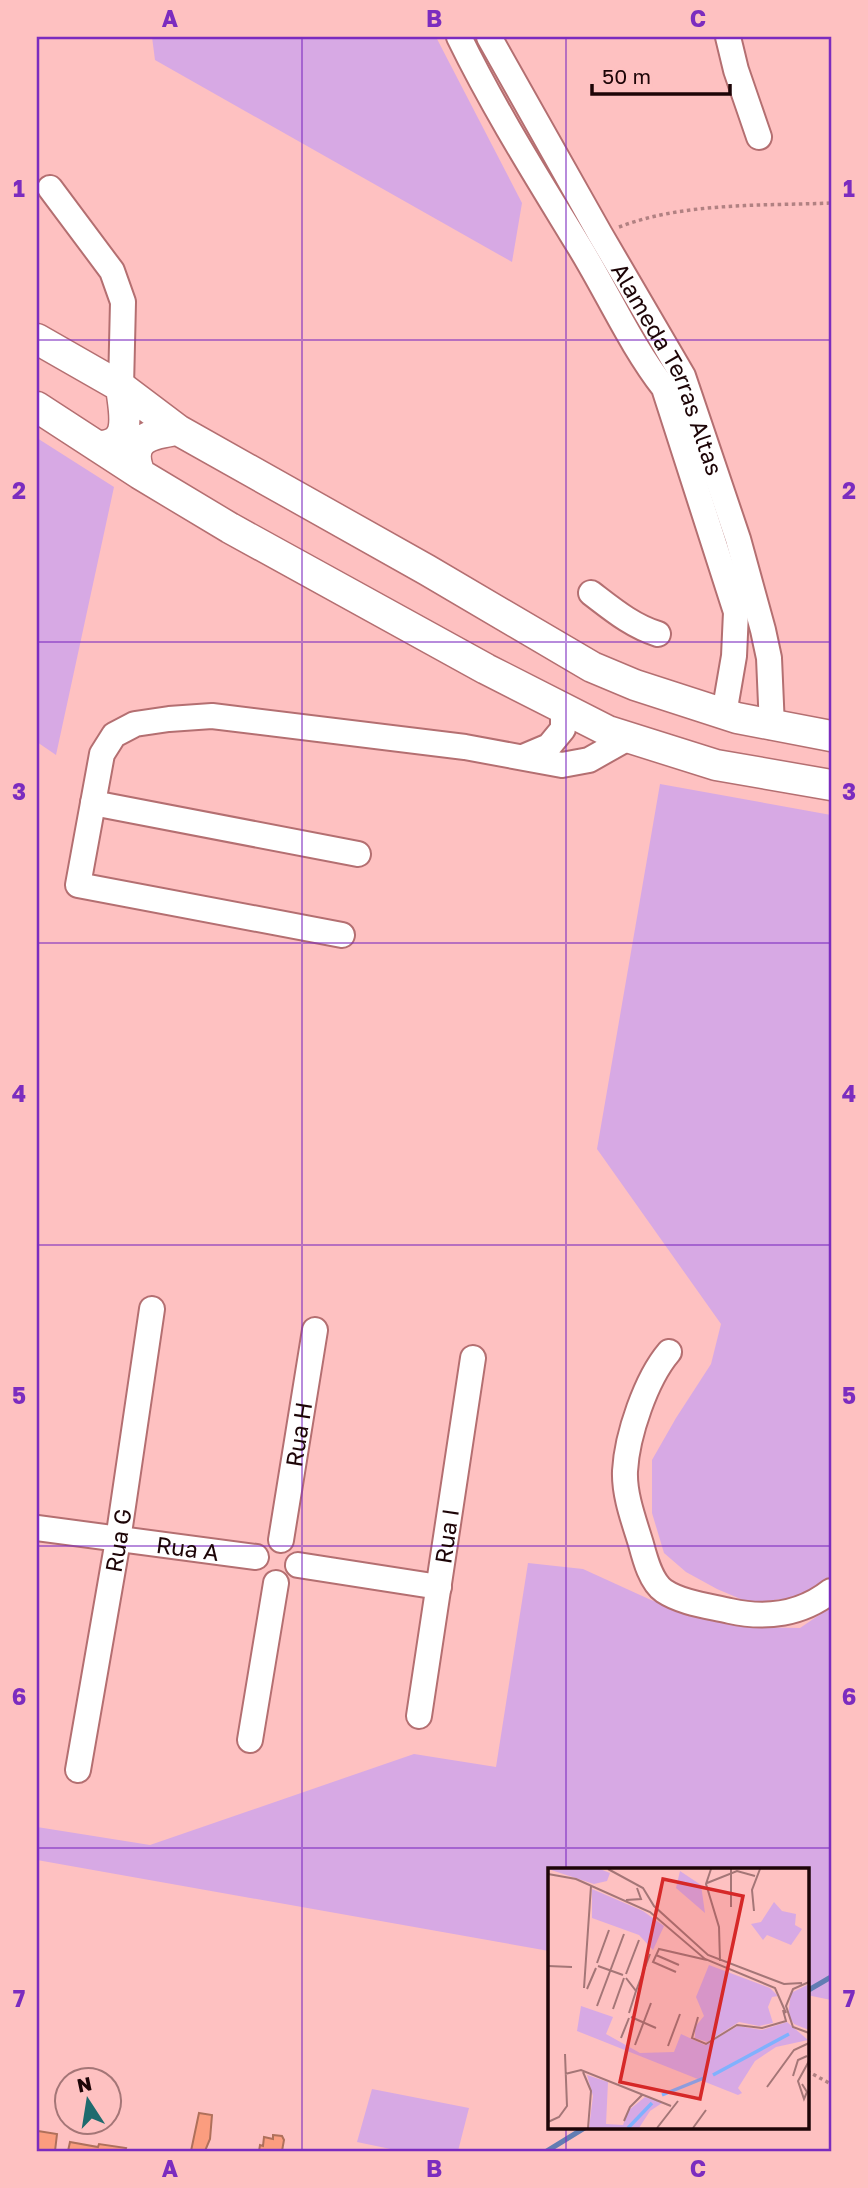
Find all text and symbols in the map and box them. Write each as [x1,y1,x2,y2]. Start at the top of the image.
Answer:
text: A [162,4,179,32]
text: B [426,4,442,32]
text: C [690,4,706,32]
scale bar [592,52,730,96]
text: 50 m [602,63,651,89]
text: 1 [13,174,25,202]
text: 1 [843,174,855,202]
street label: Alameda Terras Altas [606,258,729,479]
text: 2 [12,476,26,504]
text: 2 [842,476,856,504]
text: 3 [12,777,26,805]
text: 3 [842,777,856,805]
text: 4 [12,1079,26,1107]
text: 4 [842,1079,856,1107]
text: 5 [12,1381,26,1409]
text: 5 [842,1381,856,1409]
street label: Rua H [279,1400,317,1469]
street label: Rua G [99,1507,136,1574]
street label: Rua I [428,1507,464,1565]
street label: Rua A [154,1530,221,1566]
text: 6 [12,1682,26,1710]
text: 6 [842,1682,856,1710]
inset map [548,1868,808,2128]
text: 7 [13,1984,25,2012]
text: 7 [843,1984,855,2012]
north arrow [52,2066,122,2136]
text: N [75,2071,94,2097]
text: A [162,2154,179,2182]
text: B [426,2154,442,2182]
text: C [690,2154,706,2182]

